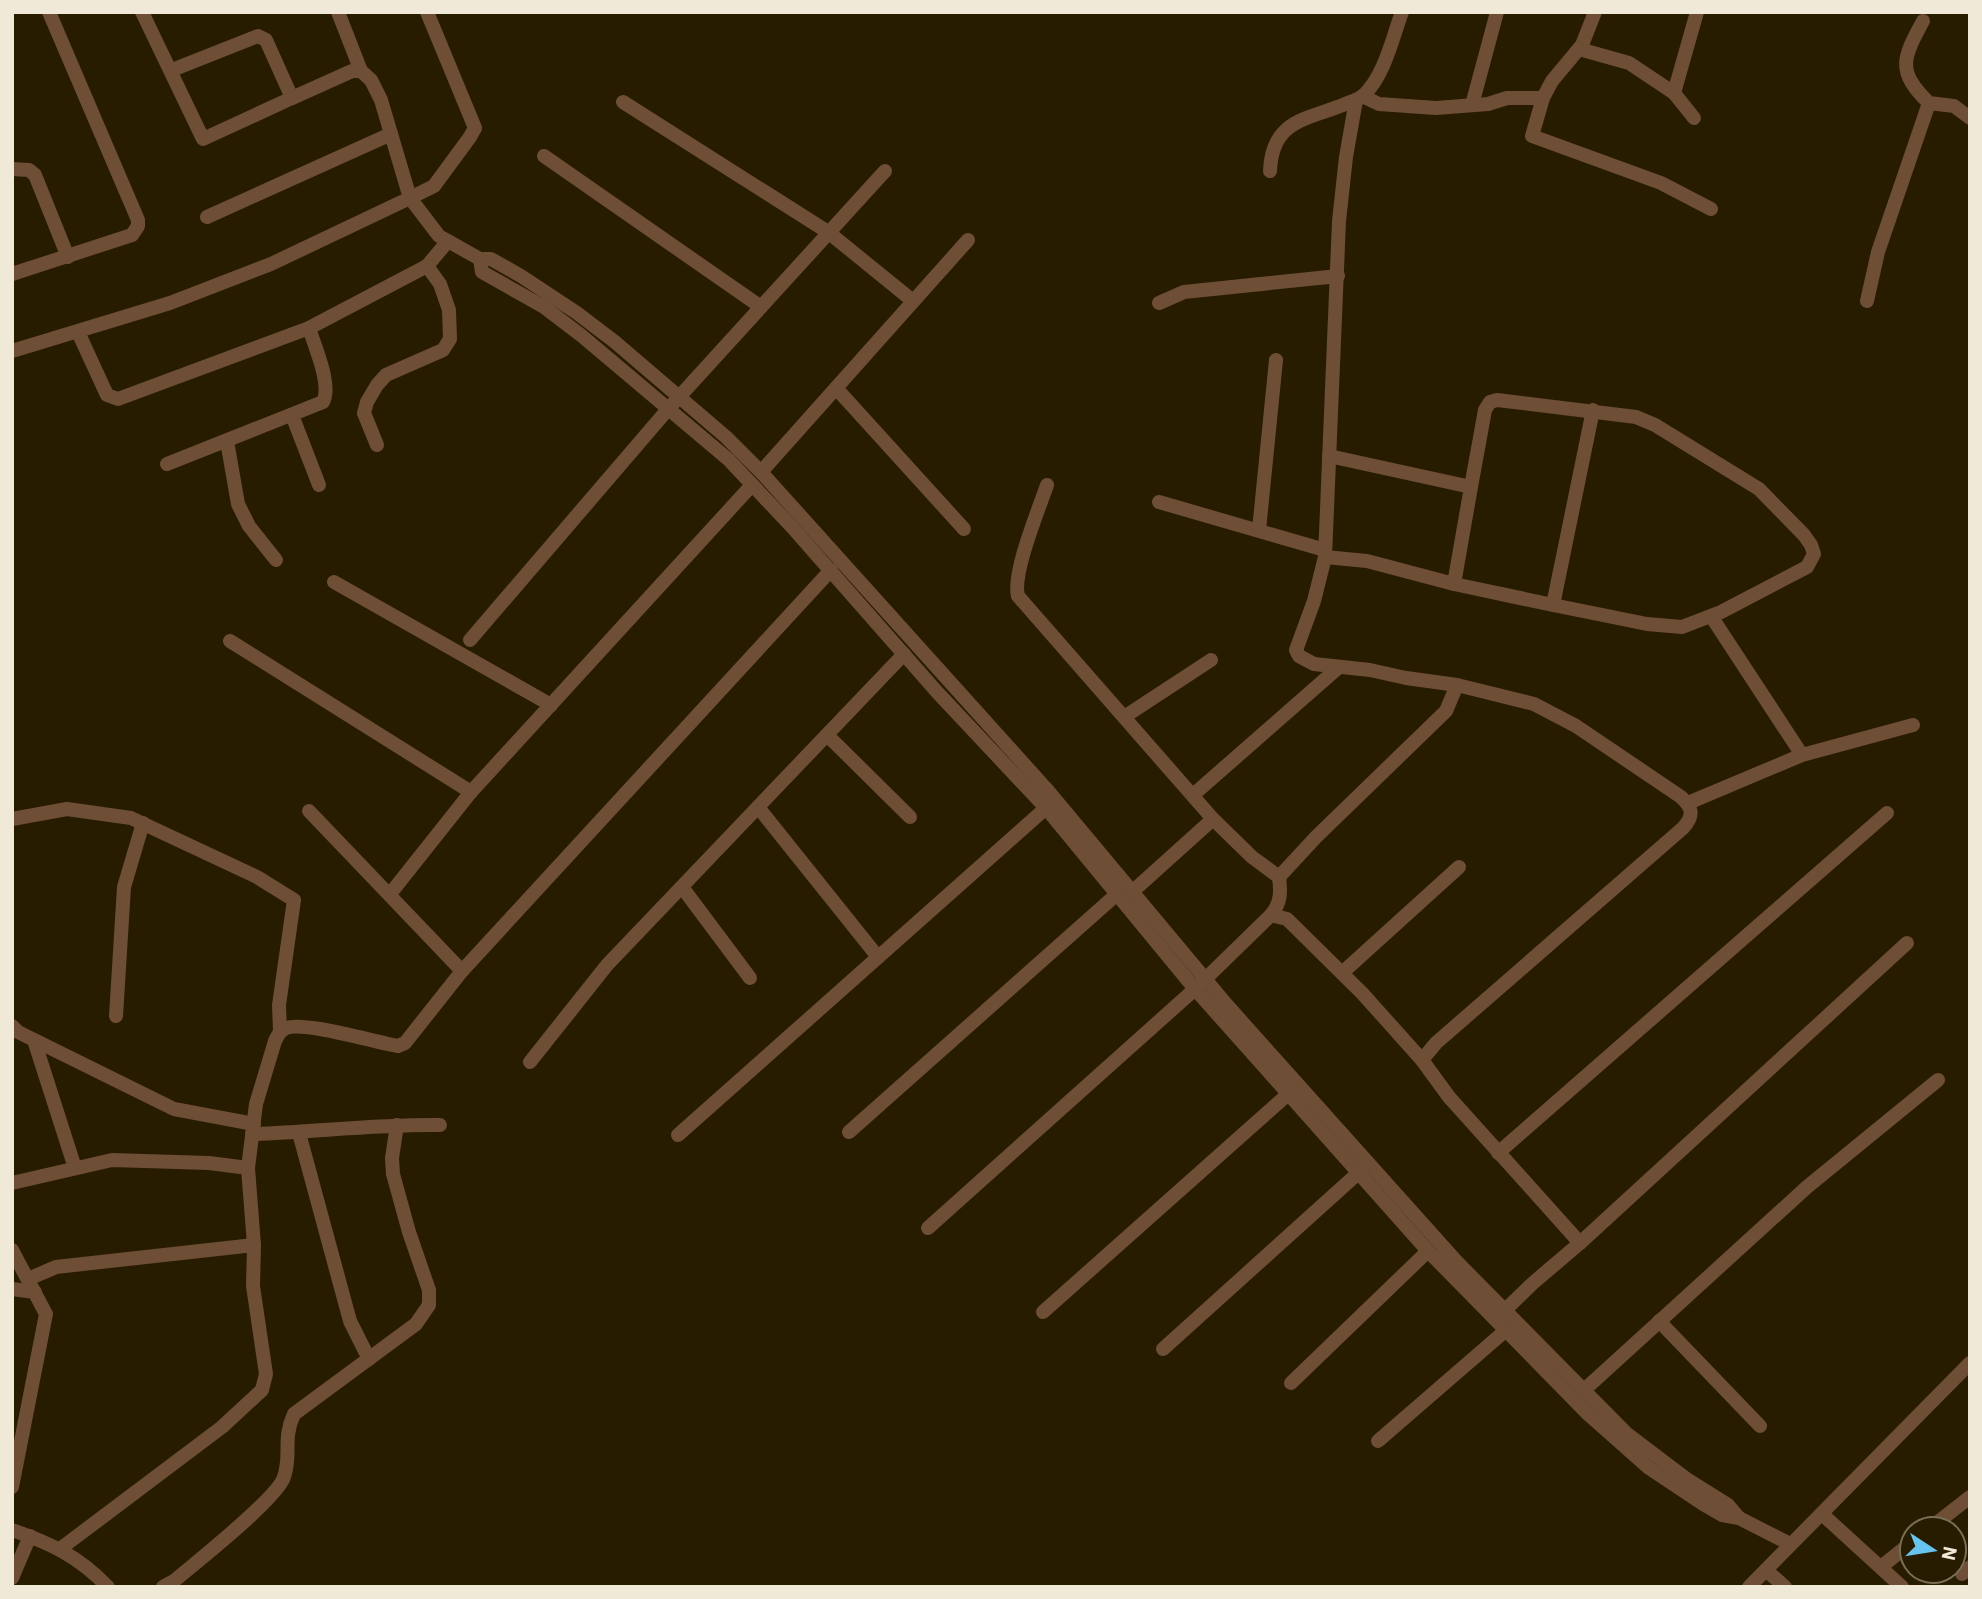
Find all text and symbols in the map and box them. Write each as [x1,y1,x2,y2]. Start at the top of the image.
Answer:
north arrow [1898,1515,1968,1585]
text: N [1936,1544,1963,1563]

